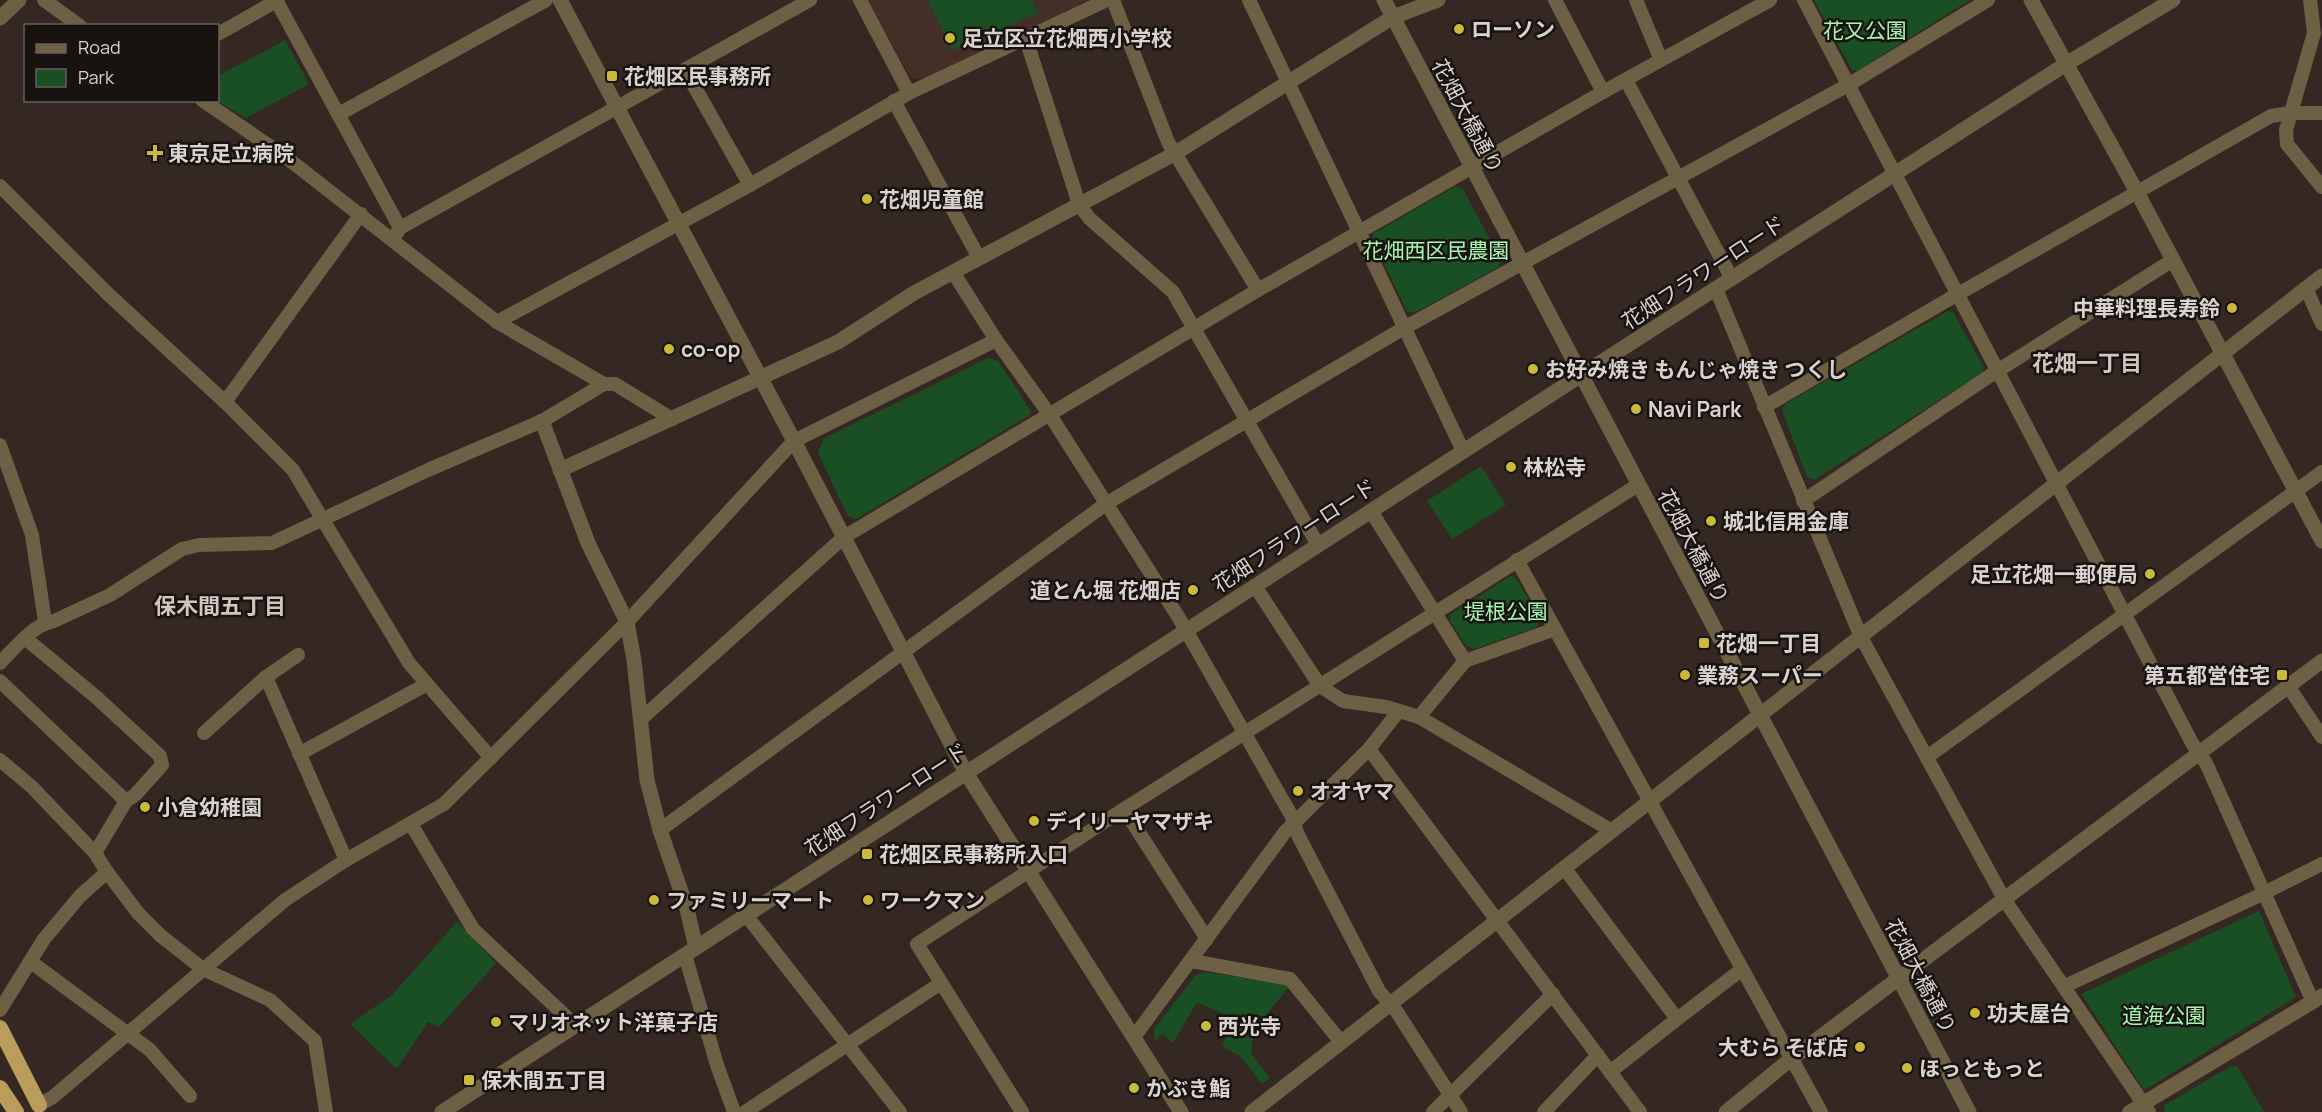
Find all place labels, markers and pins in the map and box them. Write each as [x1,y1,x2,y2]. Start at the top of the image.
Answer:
place label: ローソン [1471,15,1555,43]
marker: ローソン [1452,22,1466,36]
place label: 足立区立花畑西小学校 [962,24,1172,52]
marker: 足立区立花畑西小学校 [943,31,957,45]
place label: 花畑区民事務所 [624,62,771,90]
marker: 花畑区民事務所 [605,69,619,83]
place label: 東京足立病院 [168,139,294,167]
marker: 東京足立病院 [146,144,164,162]
place label: 花畑児童館 [879,185,984,213]
marker: 花畑児童館 [860,192,874,206]
place label: 中華料理長寿鈴 [2073,294,2220,322]
marker: 中華料理長寿鈴 [2225,301,2239,315]
place label: co-op [681,335,741,363]
marker: co-op [662,342,676,356]
place label: お好み焼き もんじゃ焼き つくし [1545,355,1847,383]
marker: お好み焼き もんじゃ焼き つくし [1526,362,1540,376]
place label: Navi Park [1648,395,1742,423]
marker: Navi Park [1629,402,1643,416]
place label: 林松寺 [1523,453,1586,481]
marker: 林松寺 [1504,460,1518,474]
place label: 城北信用金庫 [1723,507,1849,535]
marker: 城北信用金庫 [1704,514,1718,528]
place label: 足立花畑一郵便局 [1970,560,2138,588]
marker: 足立花畑一郵便局 [2143,567,2157,581]
place label: 道とん堀 花畑店 [1030,576,1181,604]
marker: 道とん堀 花畑店 [1186,583,1200,597]
place label: 花畑一丁目 [1716,629,1821,657]
marker: 花畑一丁目 [1697,636,1711,650]
place label: 業務スーパー [1697,661,1823,689]
place label: 第五都営住宅 [2144,661,2270,689]
marker: 業務スーパー [1678,668,1692,682]
marker: 第五都営住宅 [2275,668,2289,682]
place label: オオヤマ [1310,777,1394,805]
marker: オオヤマ [1291,784,1305,798]
place label: 小倉幼稚園 [157,793,262,821]
marker: 小倉幼稚園 [138,800,152,814]
place label: デイリーヤマザキ [1046,807,1214,835]
marker: デイリーヤマザキ [1027,814,1041,828]
place label: 花畑区民事務所入口 [879,840,1068,868]
marker: 花畑区民事務所入口 [860,847,874,861]
place label: ファミリーマート [666,886,834,914]
place label: ワークマン [880,886,985,914]
marker: ファミリーマート [647,893,661,907]
marker: ワークマン [861,893,875,907]
place label: 功夫屋台 [1987,999,2071,1027]
marker: 功夫屋台 [1968,1006,1982,1020]
place label: マリオネット洋菓子店 [508,1008,718,1036]
place label: 西光寺 [1218,1012,1281,1040]
marker: マリオネット洋菓子店 [489,1015,503,1029]
marker: 西光寺 [1199,1019,1213,1033]
place label: 大むら そば店 [1718,1033,1848,1061]
marker: 大むら そば店 [1853,1040,1867,1054]
place label: ほっともっと [1919,1054,2045,1082]
marker: ほっともっと [1900,1061,1914,1075]
place label: 保木間五丁目 [481,1066,607,1094]
marker: 保木間五丁目 [462,1073,476,1087]
place label: かぶき鮨 [1146,1074,1230,1102]
marker: かぶき鮨 [1127,1081,1141,1095]

